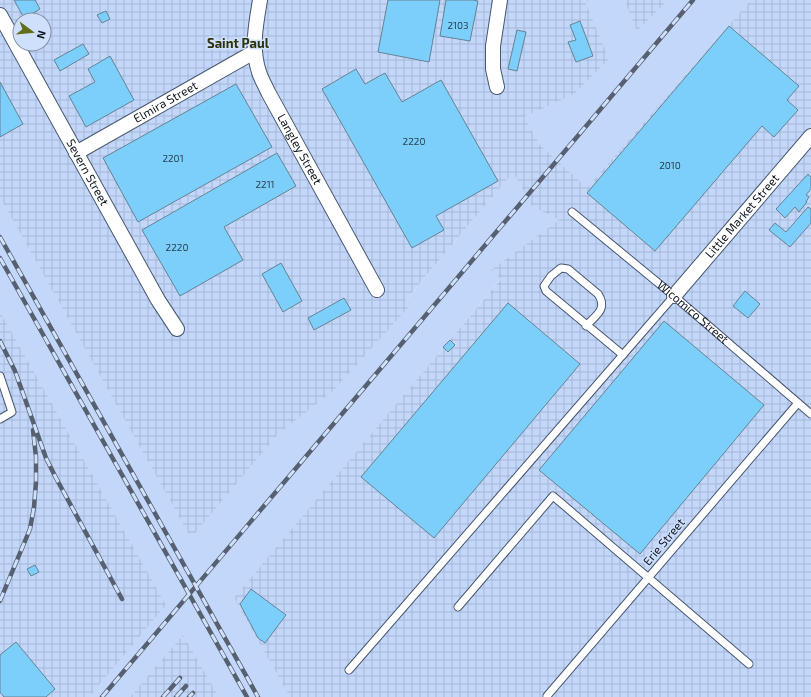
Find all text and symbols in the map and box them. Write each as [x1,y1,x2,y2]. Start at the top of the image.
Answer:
north arrow [12,12,52,52]
house number: 2103 [447,19,469,31]
text: N [35,29,49,41]
district label: Saint Paul [207,35,270,51]
street label: Elmira Street [131,77,200,125]
street label: Langley Street [275,111,326,187]
house number: 2220 [403,135,425,147]
street label: Severn Street [64,136,112,208]
house number: 2201 [162,152,184,164]
house number: 2010 [659,159,681,171]
street label: Little Market Street [702,170,782,260]
house number: 2211 [255,178,275,190]
house number: 2220 [166,241,188,253]
street label: Wicomico Street [655,277,732,346]
street label: Erie Street [640,515,687,568]

